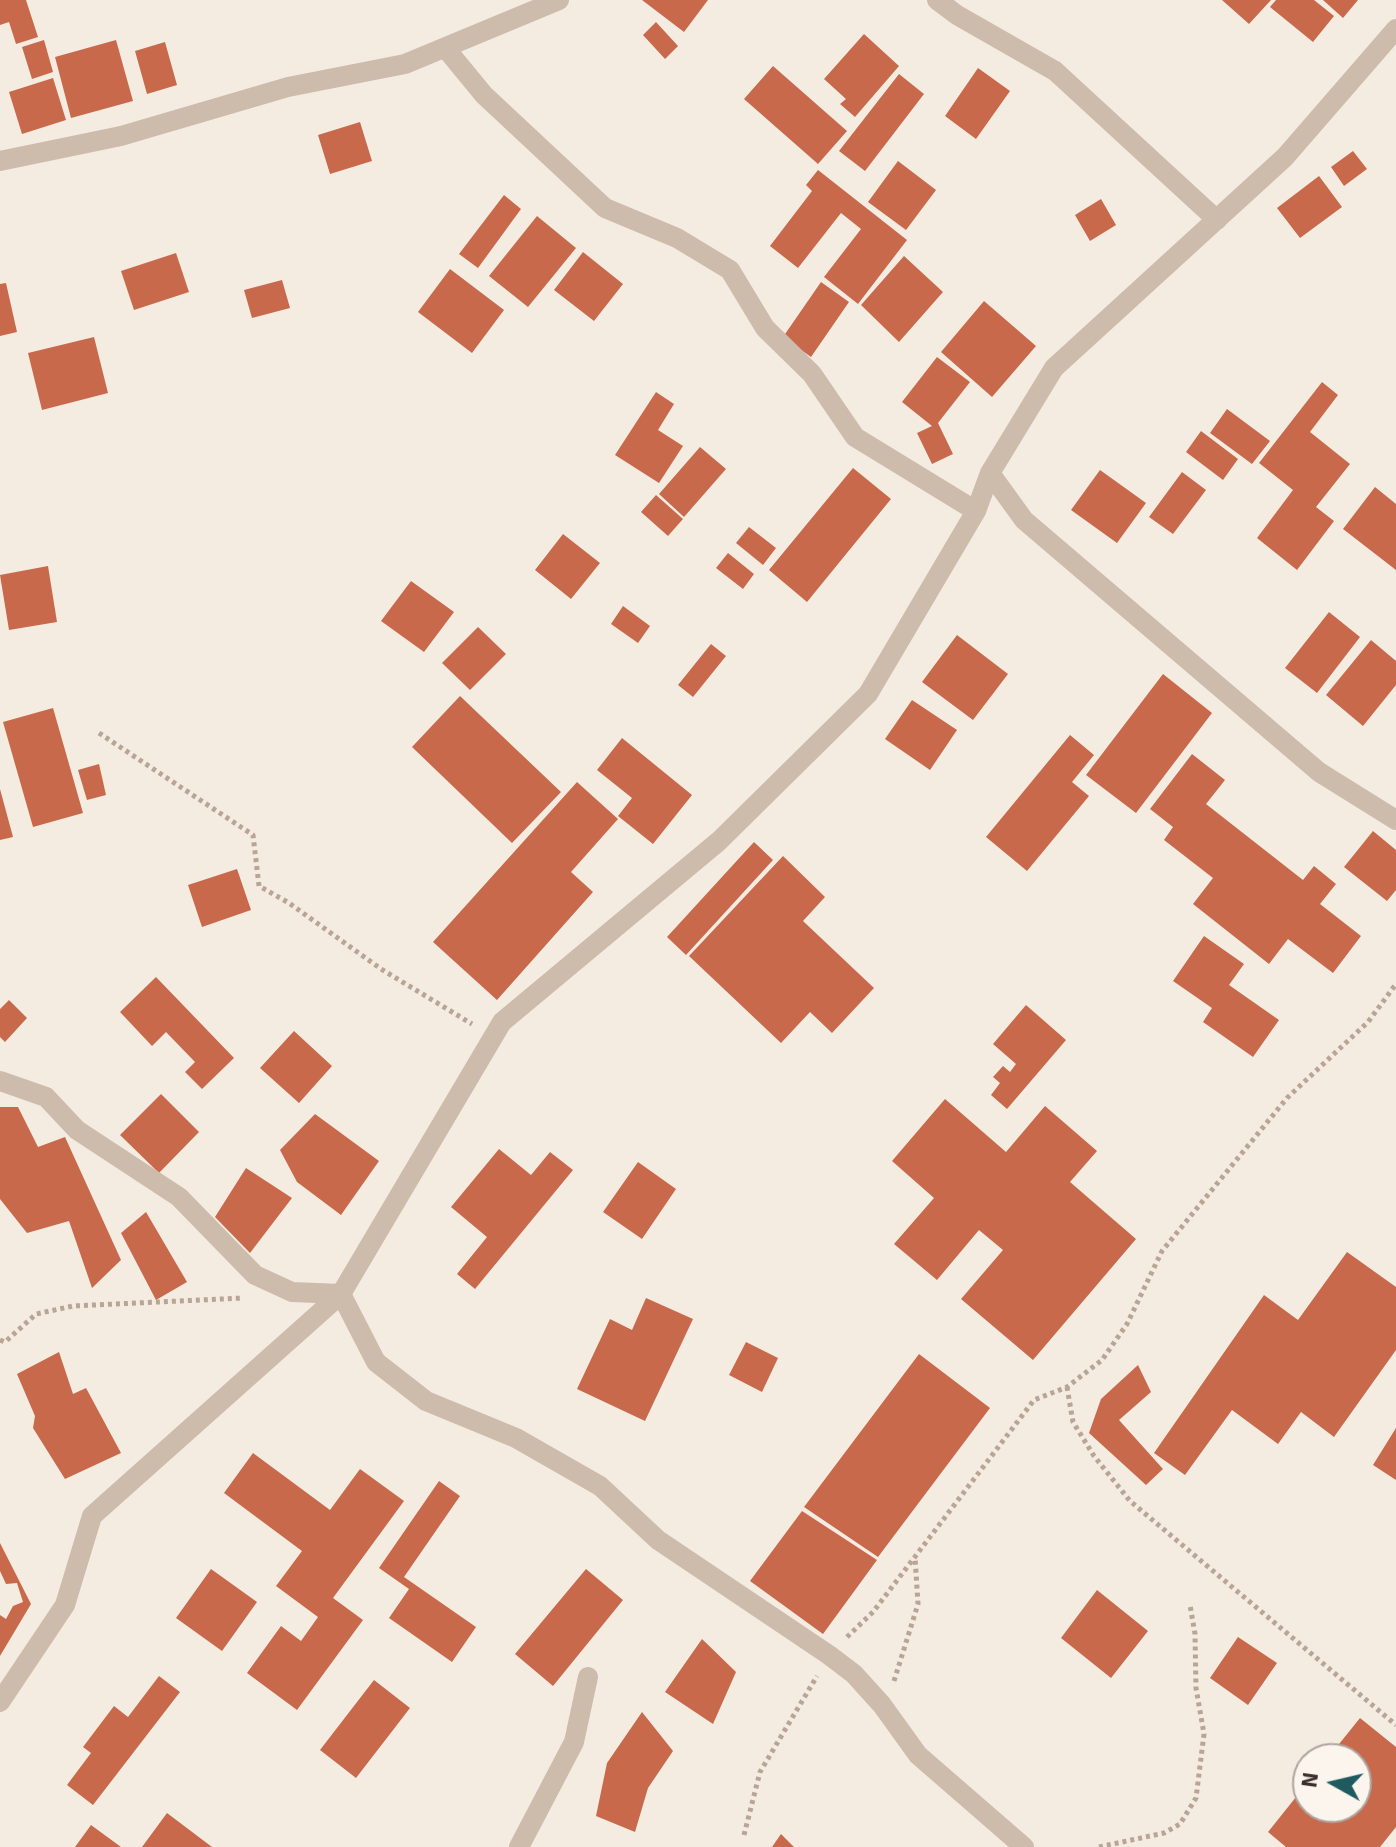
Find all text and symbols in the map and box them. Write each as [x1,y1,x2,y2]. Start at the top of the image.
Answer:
north arrow [1292,1743,1372,1823]
text: N [1295,1770,1324,1789]

